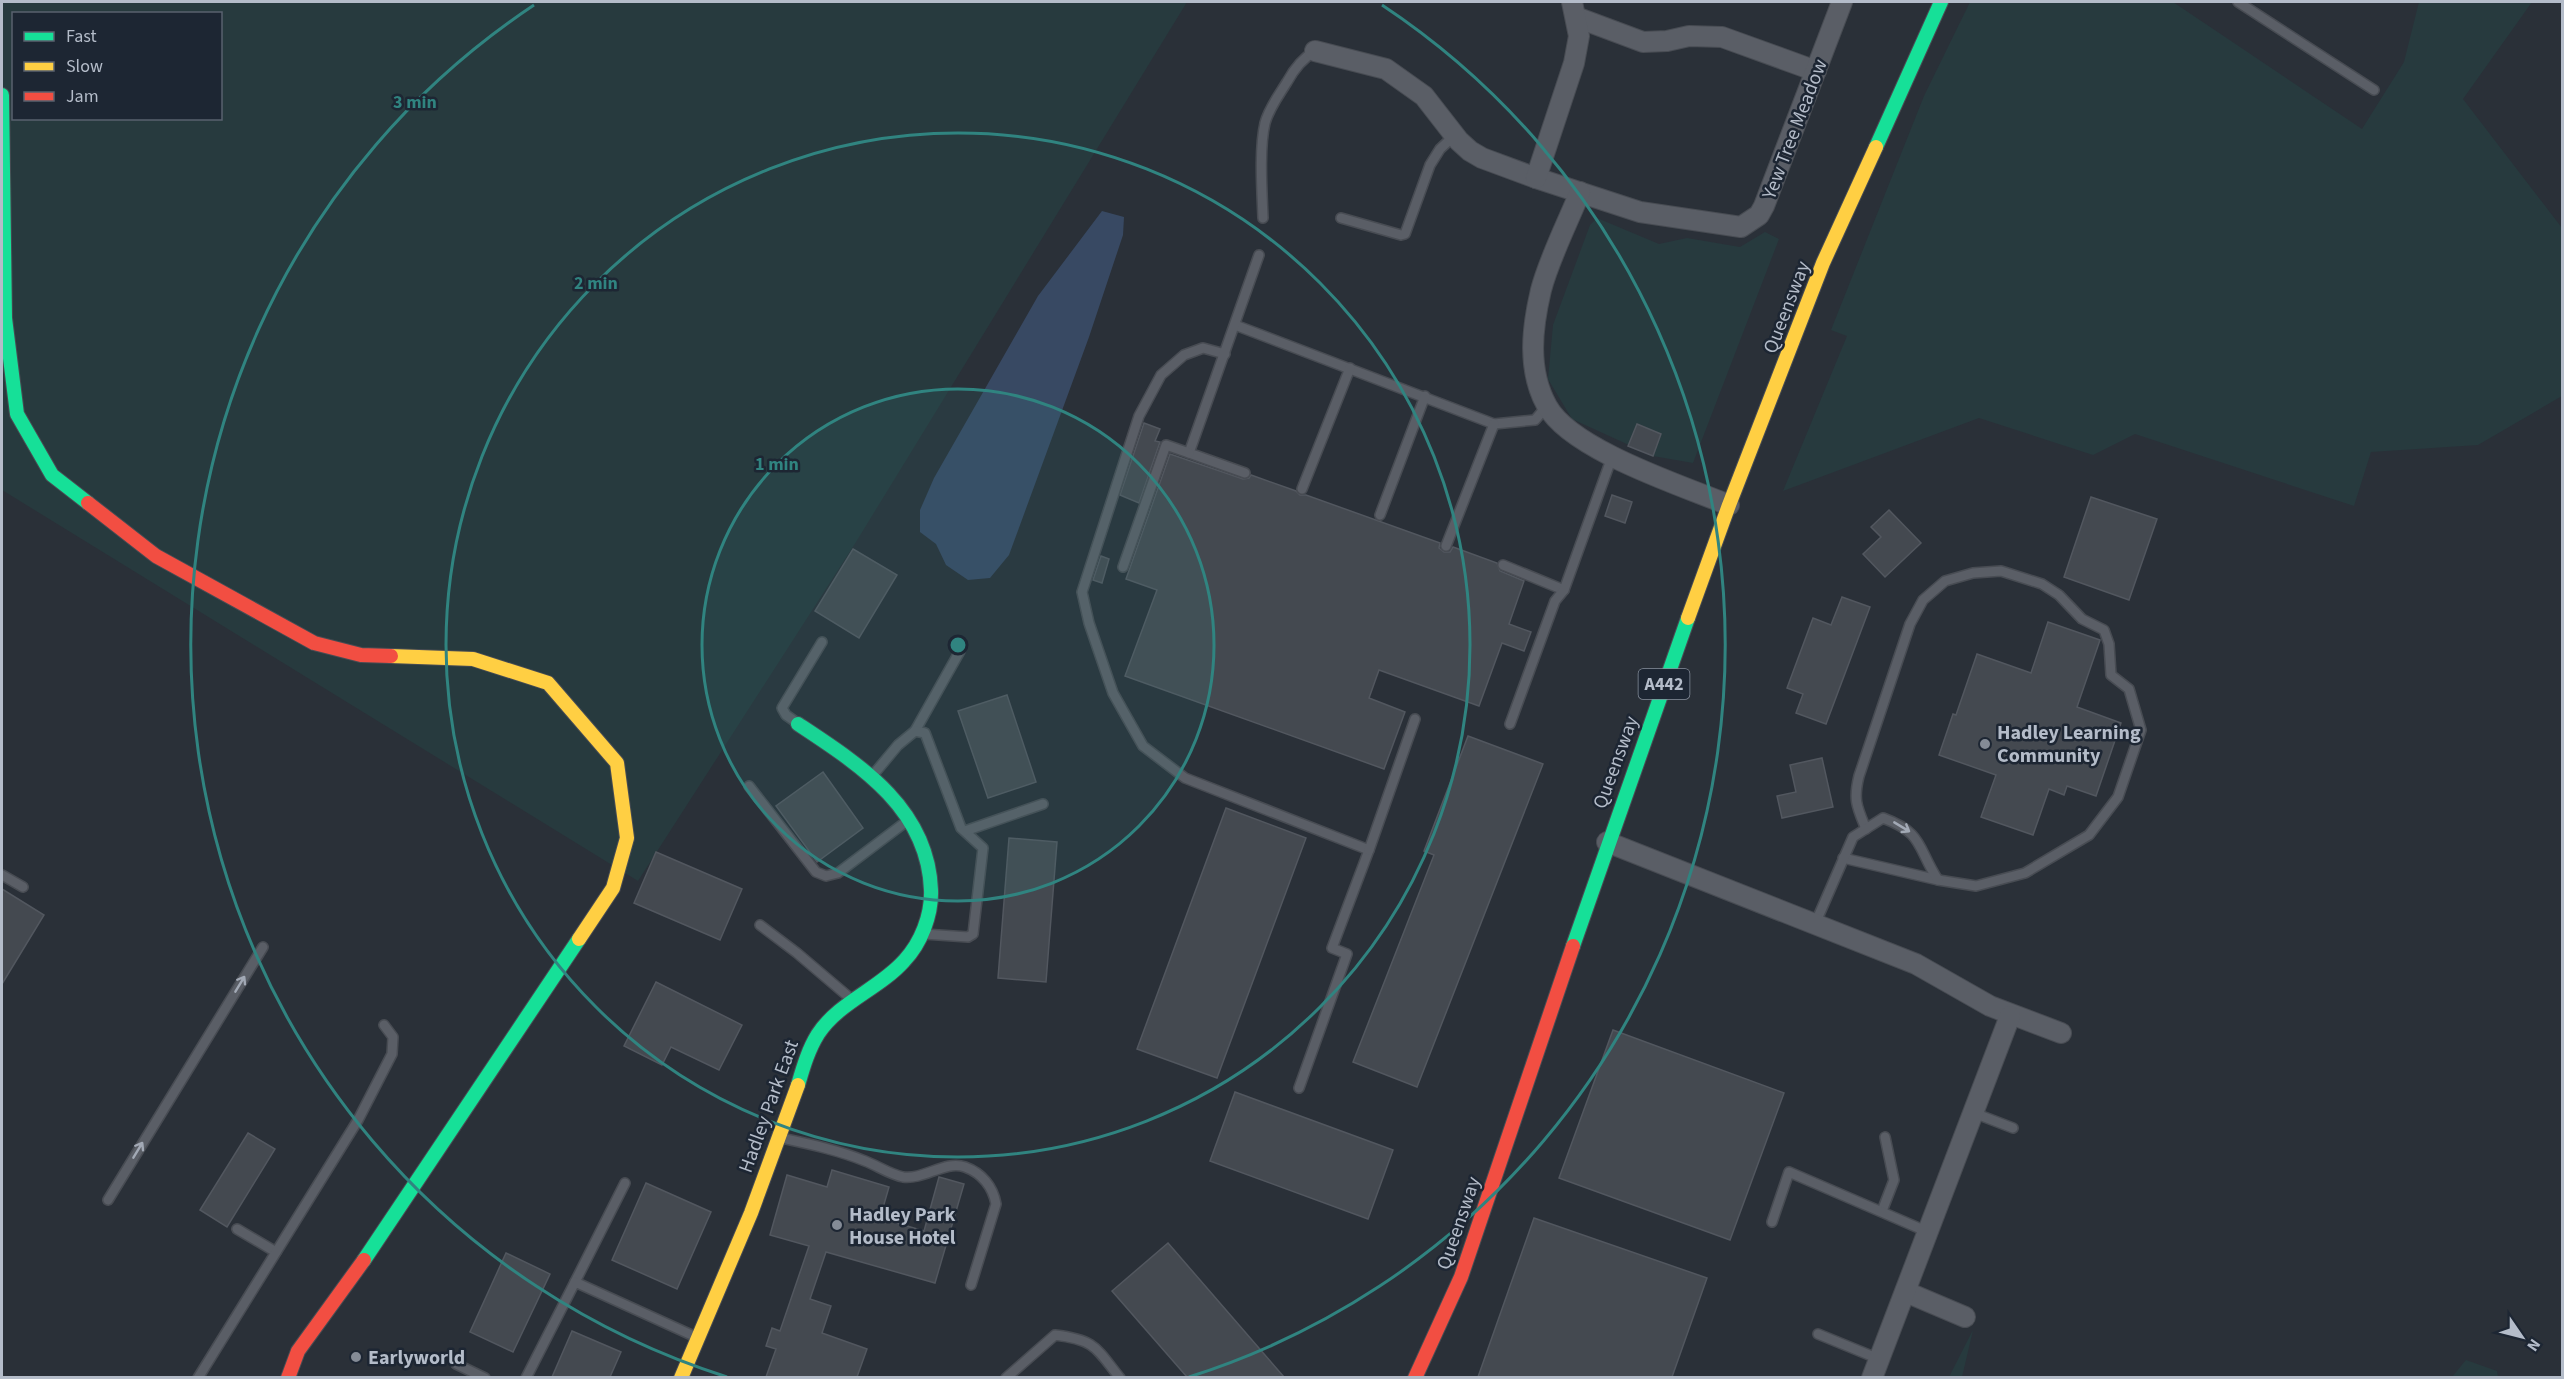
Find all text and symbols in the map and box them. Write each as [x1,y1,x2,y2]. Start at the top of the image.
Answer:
legend [12,12,222,120]
text: Fast [66,24,97,49]
text: Slow [66,54,103,79]
street label: Yew Tree Meadow [1755,55,1835,204]
text: Jam [66,84,99,109]
text: 3 min [393,90,437,115]
street label: Queensway [1756,256,1818,358]
text: 2 min [574,271,618,296]
text: 1 min [755,452,799,477]
centre of rings [948,635,968,655]
road number: A442 [1638,669,1690,699]
street label: Queensway [1586,711,1646,813]
place label: Hadley Learning Community [1997,719,2141,770]
marker: Hadley Learning Community [1978,737,1992,751]
one-way arrow [1893,822,1910,834]
one-way arrow [235,976,247,993]
street label: Hadley Park East [732,1036,806,1177]
one-way arrow [133,1142,145,1159]
street label: Queensway [1430,1172,1488,1274]
place label: Hadley Park House Hotel [849,1201,956,1252]
marker: Hadley Park House Hotel [830,1218,844,1232]
north arrow [2492,1307,2552,1367]
text: N [2521,1334,2546,1356]
place label: Earlyworld [368,1344,465,1372]
marker: Earlyworld [349,1350,363,1364]

